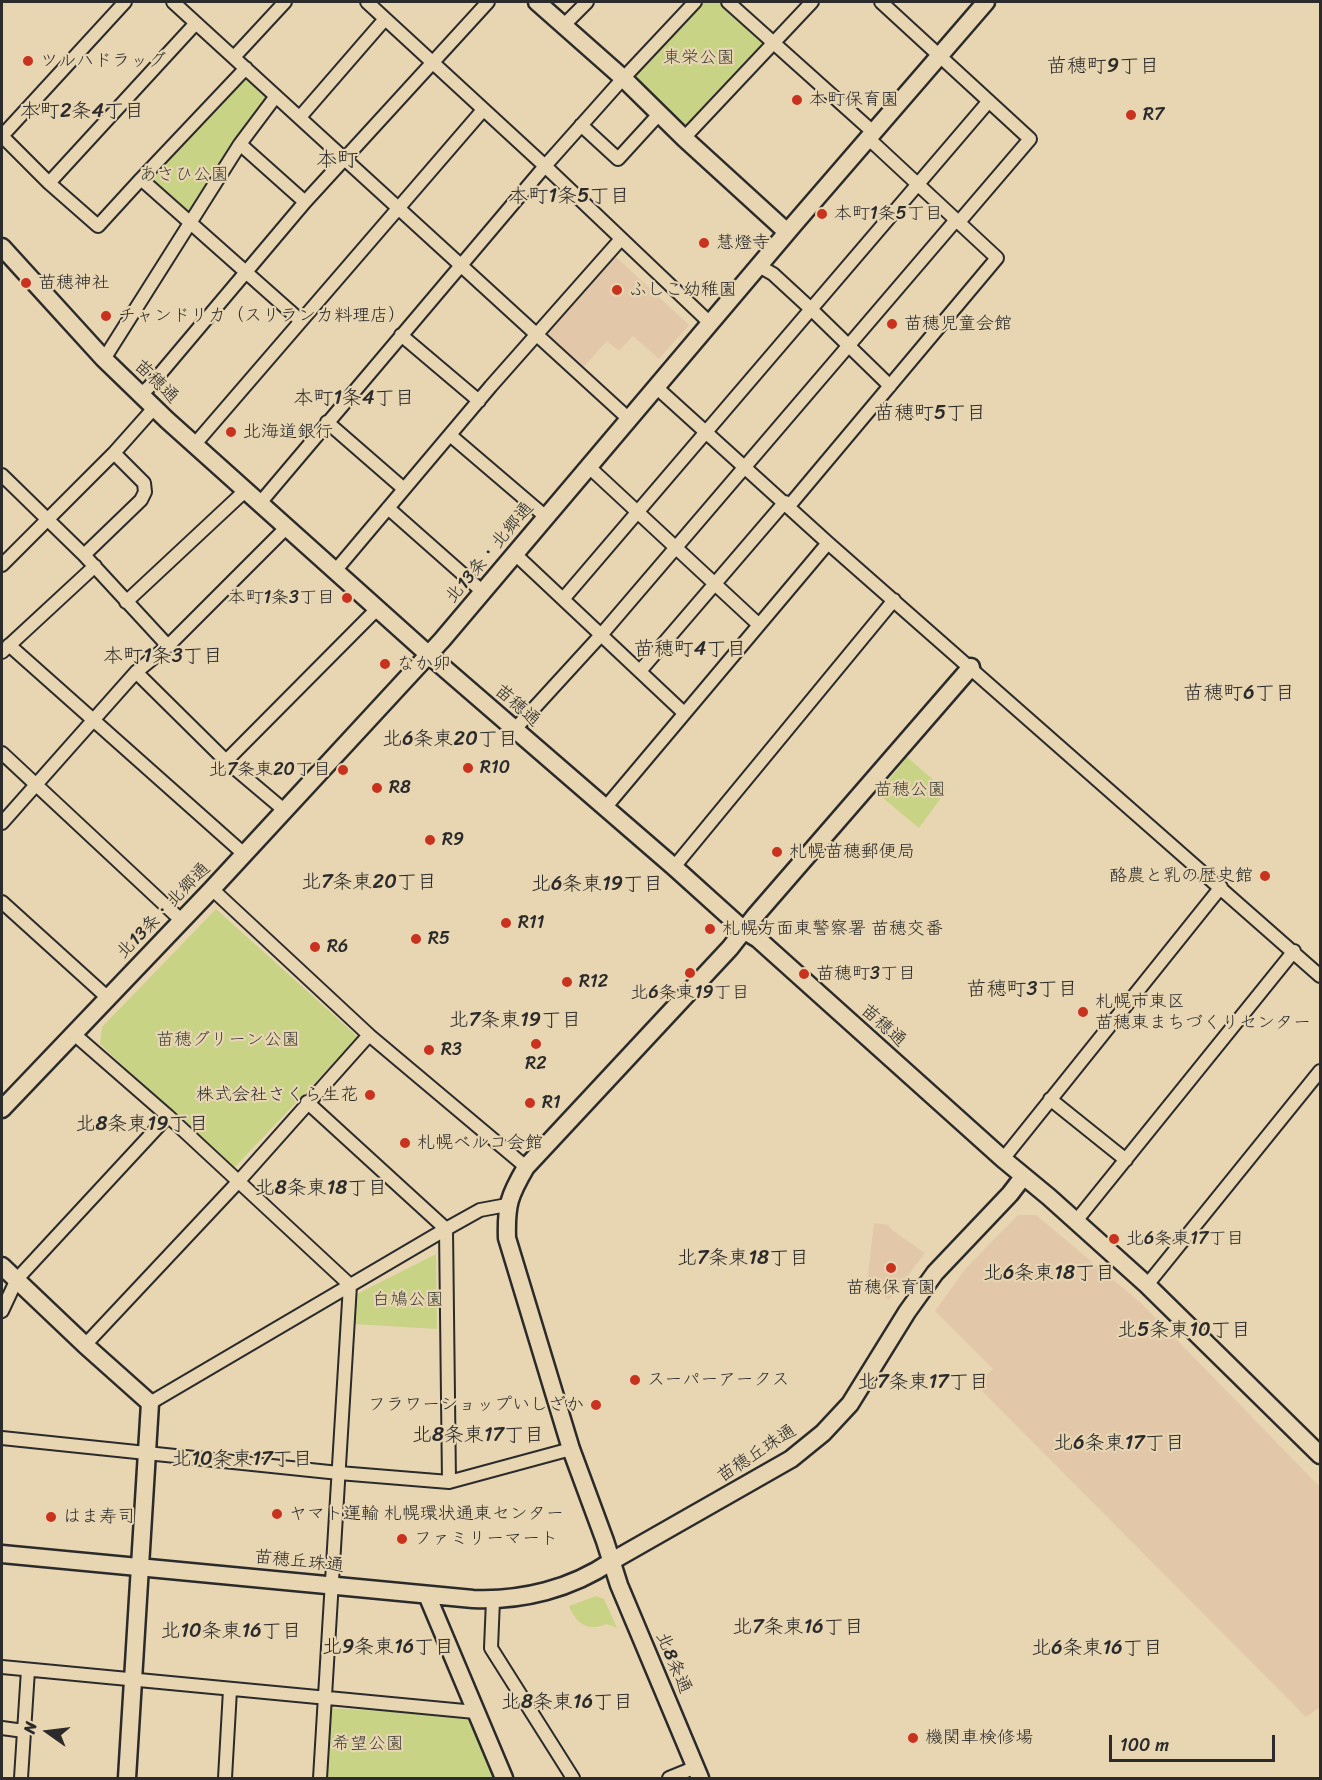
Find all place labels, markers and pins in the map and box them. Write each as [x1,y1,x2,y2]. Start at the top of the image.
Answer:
place label: ツルハドラッグ [40,50,166,72]
marker: ツルハドラッグ [21,54,35,68]
place label: 本町保育園 [809,89,899,111]
marker: 本町保育園 [790,93,804,107]
place label: R7 [1143,104,1164,126]
marker: R7 [1124,108,1138,122]
place label: 本町1条5丁目 [834,203,943,225]
marker: 本町1条5丁目 [815,207,829,221]
place label: 慧燈寺 [716,232,770,254]
marker: 慧燈寺 [697,236,711,250]
place label: 苗穂神社 [38,272,110,294]
marker: 苗穂神社 [19,276,33,290]
place label: ふしこ幼稚園 [629,279,737,301]
marker: ふしこ幼稚園 [610,283,624,297]
place label: チャンドリカ（スリランカ料理店） [118,305,406,327]
marker: チャンドリカ（スリランカ料理店） [99,309,113,323]
place label: 苗穂児童会館 [904,313,1012,335]
marker: 苗穂児童会館 [885,317,899,331]
place label: 北海道銀行 [243,421,333,443]
marker: 北海道銀行 [224,425,238,439]
place label: 本町1条3丁目 [227,587,335,609]
marker: 本町1条3丁目 [340,591,354,605]
place label: なか卯 [397,653,451,675]
marker: なか卯 [378,657,392,671]
place label: R10 [480,757,510,779]
place label: 北7条東20丁目 [209,759,331,781]
marker: R10 [461,761,475,775]
marker: 北7条東20丁目 [336,763,350,777]
place label: R8 [389,777,411,799]
marker: R8 [370,781,384,795]
place label: R9 [442,829,464,851]
marker: R9 [423,833,437,847]
place label: 札幌苗穂郵便局 [789,841,915,863]
marker: 札幌苗穂郵便局 [770,845,784,859]
place label: 酪農と乳の歴史館 [1109,865,1253,887]
marker: 酪農と乳の歴史館 [1258,869,1272,883]
place label: R11 [518,912,544,934]
marker: R11 [499,916,513,930]
place label: 札幌方面東警察署 苗穂交番 [722,918,943,940]
marker: 札幌方面東警察署 苗穂交番 [703,922,717,936]
place label: R5 [428,928,450,950]
marker: R5 [409,932,423,946]
place label: R6 [327,936,348,958]
marker: R6 [308,940,322,954]
place label: 苗穂町3丁目 [816,963,916,985]
marker: 北6条東19丁目 [683,966,697,980]
marker: 苗穂町3丁目 [797,967,811,981]
place label: R12 [579,971,608,993]
marker: R12 [560,975,574,989]
place label: 北6条東19丁目 [631,982,749,1004]
place label: 札幌市東区 苗穂東まちづくりセンター [1095,991,1311,1034]
marker: 札幌市東区 苗穂東まちづくりセンター [1076,1005,1090,1019]
marker: R2 [529,1037,543,1051]
place label: R3 [441,1039,462,1061]
marker: R3 [422,1043,436,1057]
place label: R2 [525,1053,547,1075]
place label: 株式会社さくら生花 [196,1084,358,1106]
marker: 株式会社さくら生花 [363,1088,377,1102]
place label: R1 [542,1092,561,1114]
marker: R1 [523,1096,537,1110]
place label: 札幌ベルコ会館 [417,1132,543,1154]
marker: 札幌ベルコ会館 [398,1136,412,1150]
place label: 北6条東17丁目 [1126,1228,1244,1250]
marker: 北6条東17丁目 [1107,1232,1121,1246]
marker: 苗穂保育園 [884,1261,898,1275]
place label: 苗穂保育園 [846,1277,936,1299]
place label: スーパーアークス [647,1369,790,1391]
marker: スーパーアークス [628,1373,642,1387]
place label: フラワーショップいしざか [368,1394,584,1416]
marker: フラワーショップいしざか [589,1398,603,1412]
place label: ヤマト運輸 札幌環状通東センター [289,1503,564,1525]
place label: はま寿司 [63,1506,135,1528]
marker: ヤマト運輸 札幌環状通東センター [270,1507,284,1521]
marker: はま寿司 [44,1510,58,1524]
place label: ファミリーマート [414,1528,558,1550]
marker: ファミリーマート [395,1532,409,1546]
place label: 機関車検修場 [925,1727,1033,1749]
marker: 機関車検修場 [906,1731,920,1745]

